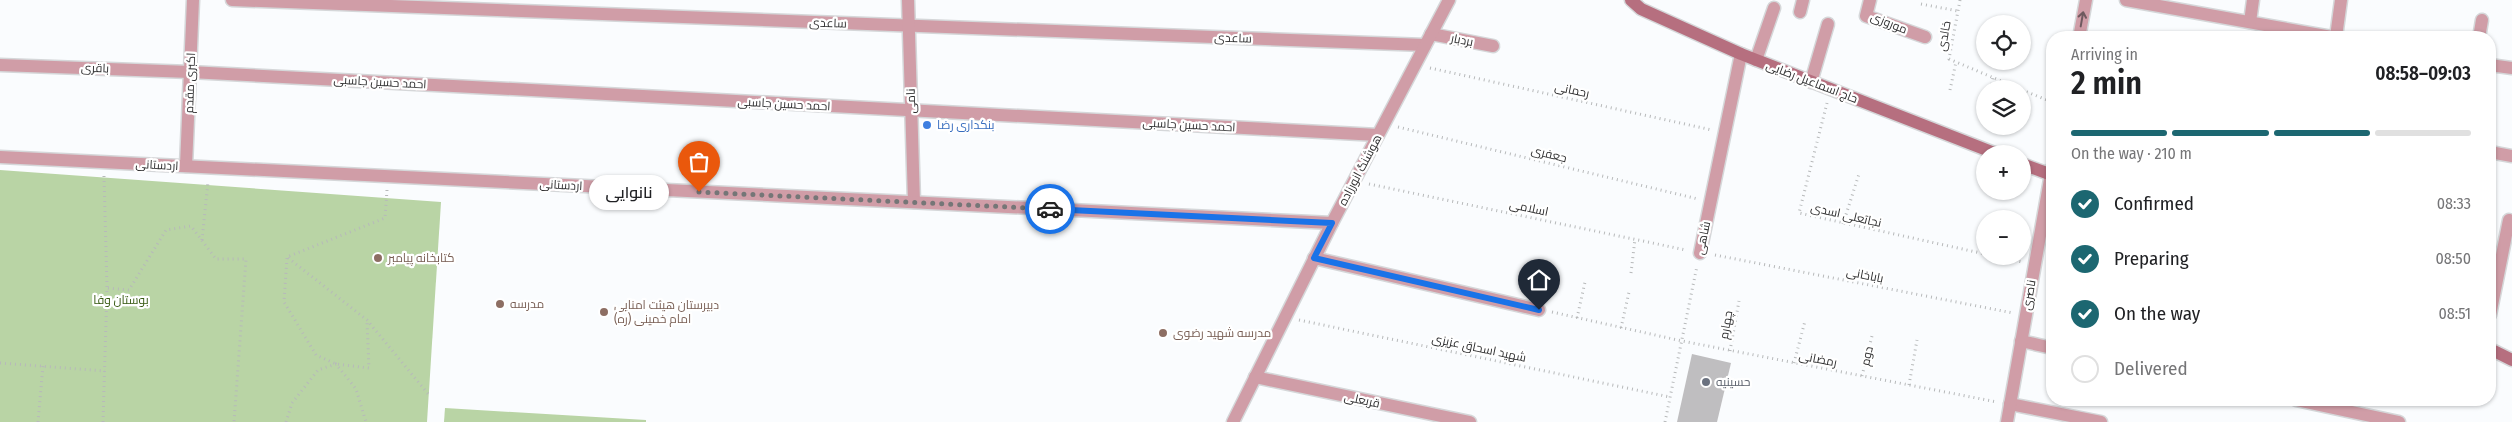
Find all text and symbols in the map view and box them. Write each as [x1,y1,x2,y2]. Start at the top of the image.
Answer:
street label: موروزی [1869,9,1909,37]
one-way arrow [2078,11,2088,27]
street label: ساعدی [809,15,847,31]
map controls [1976,15,2031,265]
button: locate [1976,15,2031,70]
street label: خالدی [1934,20,1954,52]
street label: ساعدی [1214,30,1252,46]
street label: بردبار [1449,31,1474,49]
text: Arriving in [2071,45,2138,64]
street label: اکبری مقدم [182,52,199,114]
street label: حاج اسماعیل رضایی [1764,58,1860,107]
street label: باقری [81,61,109,75]
text: 08:58–09:03 [2375,62,2471,85]
text: 2 min [2071,64,2142,102]
street label: احمد حسین جاسبی [333,73,427,91]
street label: رحمانی [1553,79,1591,101]
button: layers [1976,80,2031,135]
street label: نامی [904,88,918,114]
street label: احمد حسین جاسبی [737,95,831,113]
street label: احمد حسین جاسبی [1142,116,1236,134]
place label: بنکداری رضا [937,118,995,132]
marker: بنکداری رضا [921,119,933,131]
street label: هوشنگ انورزاده [1335,132,1385,208]
pin [678,141,720,192]
street label: جعفری [1530,143,1568,165]
text: On the way · 210 m [2071,144,2192,163]
button: + [1976,145,2031,200]
icon: bag [685,148,713,176]
street label: اردستانی [135,157,179,173]
callout: نانوایی [589,174,669,210]
street label: اردستانی [539,177,583,193]
text: نانوایی [606,183,652,202]
courier [1025,184,1075,234]
icon: check [2071,190,2099,218]
text: Confirmed [2114,192,2194,215]
text: 08:33 [2437,194,2471,213]
icon: car [1036,195,1064,223]
street label: اسلامی [1508,197,1550,219]
street label: نجاتعلی اسدی [1809,200,1883,230]
button: − [1976,210,2031,265]
street label: شاهی [1693,220,1713,256]
icon: check [2071,245,2099,273]
text: Preparing [2114,247,2189,270]
text: 08:50 [2436,249,2471,268]
place label: کتابخانه پیامبر [387,251,455,267]
marker: کتابخانه پیامبر [372,252,384,264]
pin [1518,259,1560,310]
street label: باباخانی [1845,265,1885,285]
icon: home [1525,266,1553,294]
street label: ناصری [2019,279,2039,311]
park label: بوستان وفا [93,293,149,307]
place label: مدرسه [510,297,544,311]
marker: مدرسه [494,298,506,310]
place label: دبیرستان هیئت امنایی امام خمینی (ره) [614,298,719,327]
icon: check [2071,300,2099,328]
text: On the way [2114,302,2200,325]
text: 08:51 [2438,304,2471,323]
marker: دبیرستان هیئت امنایی امام خمینی (ره) [598,306,610,318]
street label: چهارم [1717,310,1737,341]
place label: مدرسه شهید رضوی [1173,326,1271,340]
marker: مدرسه شهید رضوی [1157,327,1169,339]
street label: شهید اسحاق عزیزی [1431,331,1527,365]
street label: دوم [1858,345,1877,367]
street label: رمضانی [1798,348,1838,370]
text: Delivered [2114,357,2188,380]
place label: حسینیه [1716,375,1751,389]
marker: حسینیه [1700,376,1712,388]
street label: قربعلی [1343,389,1381,411]

